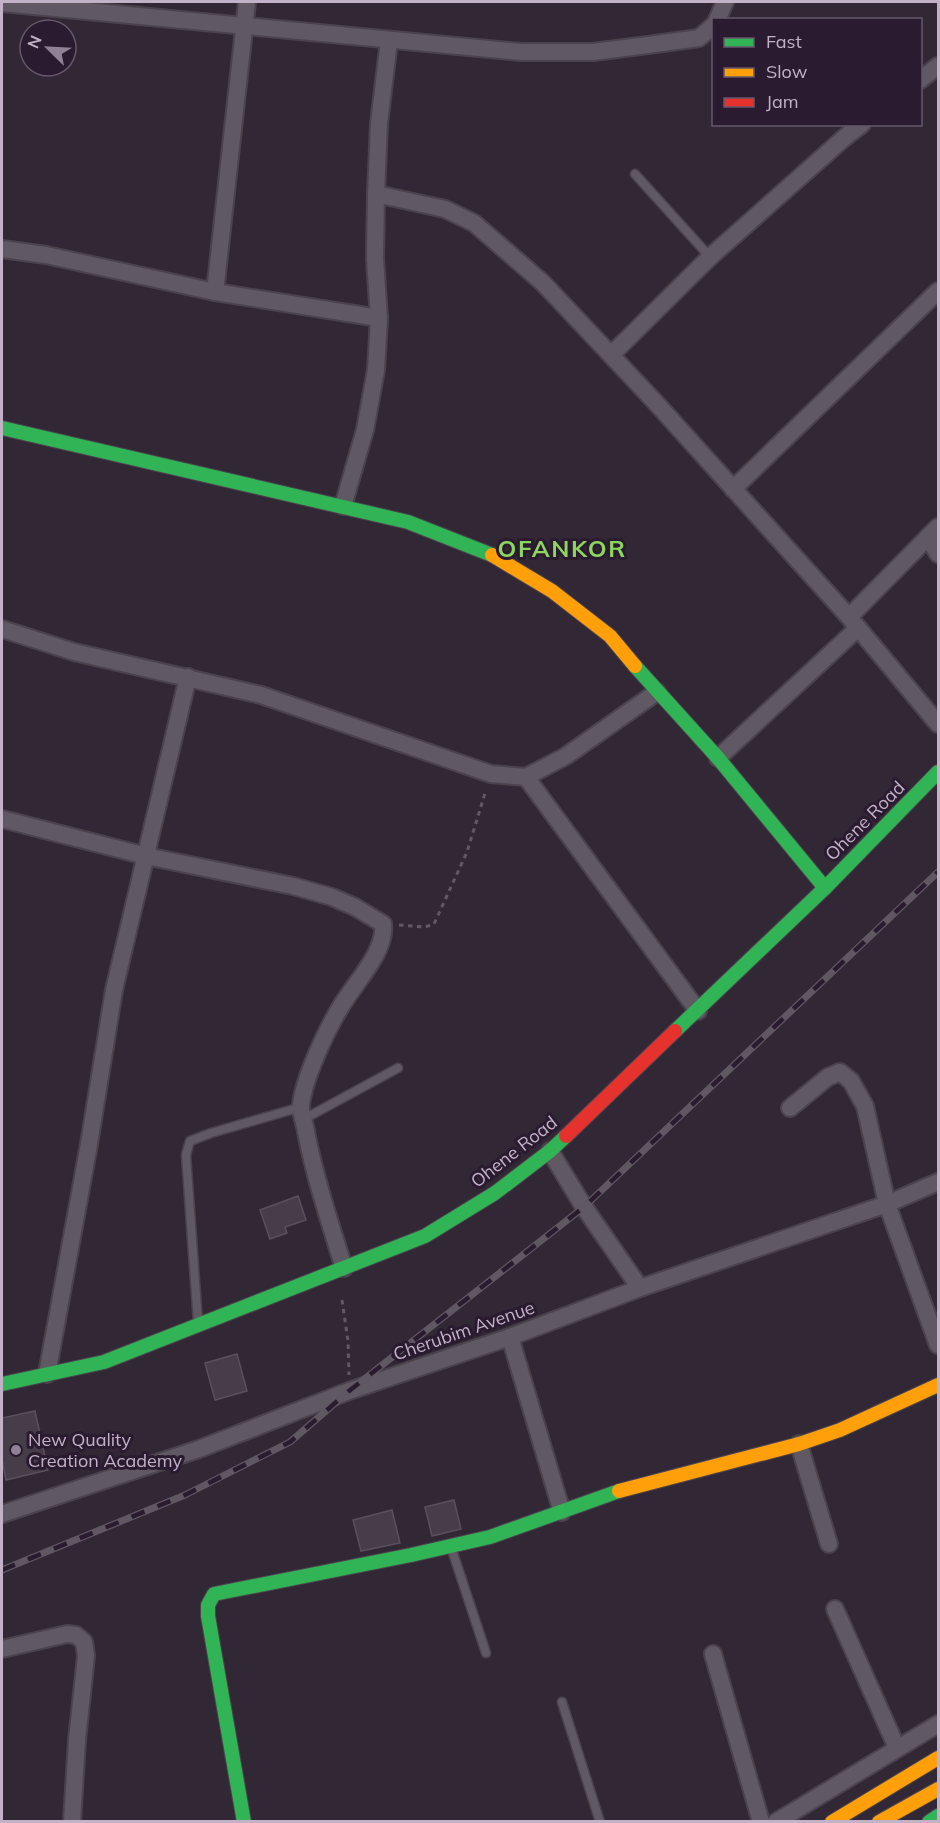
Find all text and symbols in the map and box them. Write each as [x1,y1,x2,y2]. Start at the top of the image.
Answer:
north arrow [18,18,78,78]
legend [712,18,922,126]
text: Fast [766,30,802,53]
text: N [23,32,46,51]
text: Slow [766,60,808,83]
text: Jam [766,90,799,113]
district label: OFANKOR [498,533,626,563]
street label: Ohene Road [820,776,909,865]
street label: Ohene Road [466,1111,562,1192]
street label: Cherubim Avenue [390,1296,537,1365]
place label: New Quality Creation Academy [28,1428,183,1472]
marker: New Quality Creation Academy [9,1443,23,1457]

